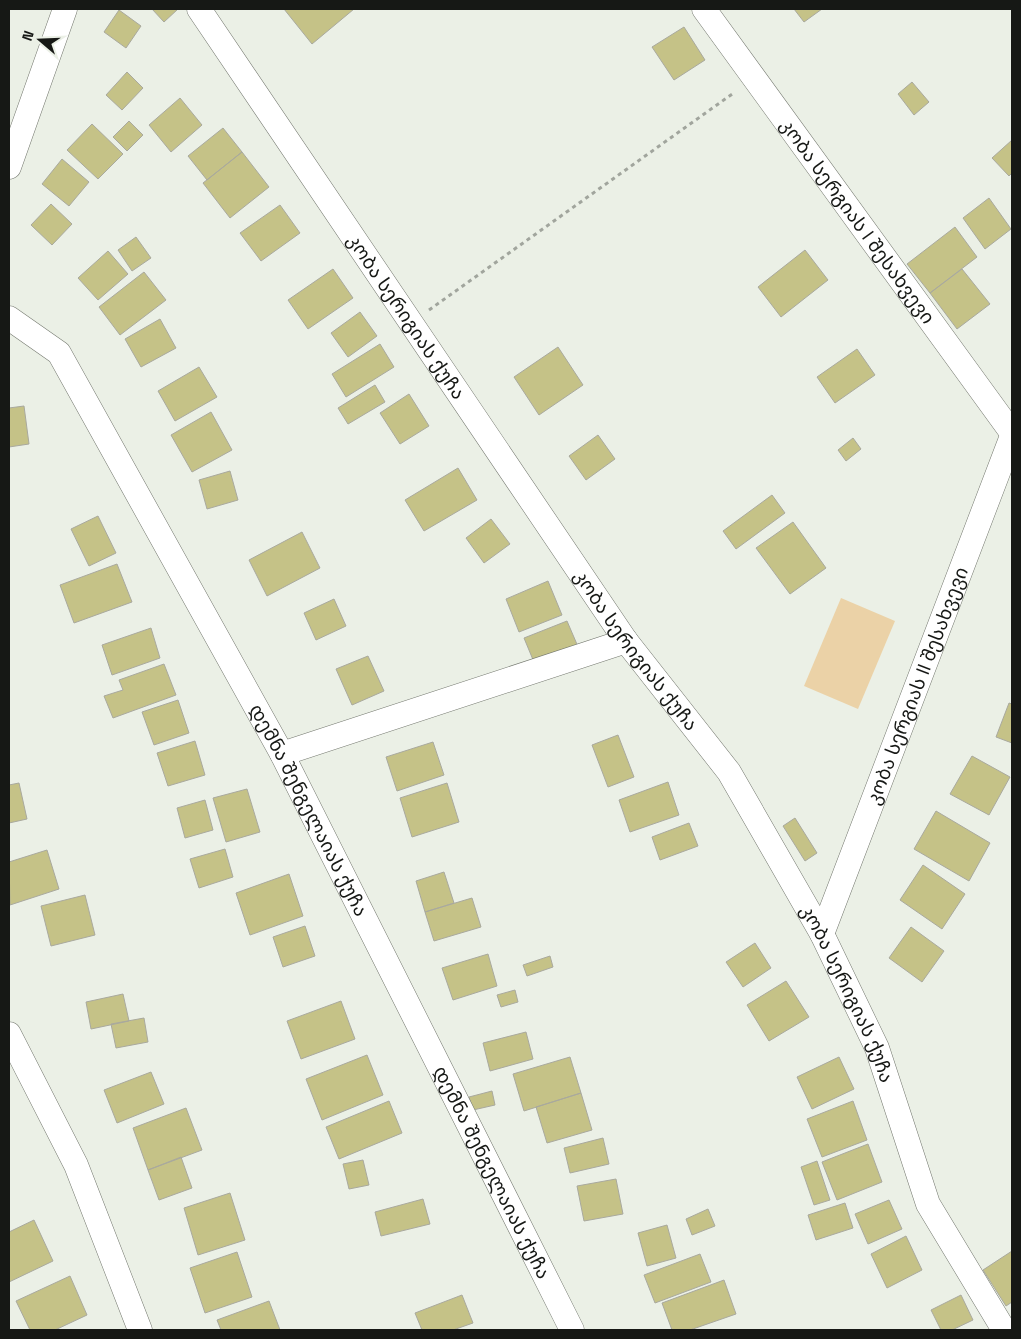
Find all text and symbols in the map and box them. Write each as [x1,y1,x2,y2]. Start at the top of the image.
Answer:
north arrow [15,15,65,65]
text: N [18,28,38,43]
street label: კობა სერგიას I შესახვევი [775,113,941,329]
street label: კობა სერიგიას ქუჩა [342,229,471,404]
street label: კობა სერგიას II შესახვევი [860,563,973,808]
street label: კობა სერიგიას ქუჩა [569,565,704,736]
street label: დემნა შენგელაიას ქუჩა [244,699,374,920]
street label: კობა სერიგიას ქუჩა [795,900,900,1086]
street label: დემნა შენგელაიას ქუჩა [428,1061,557,1283]

